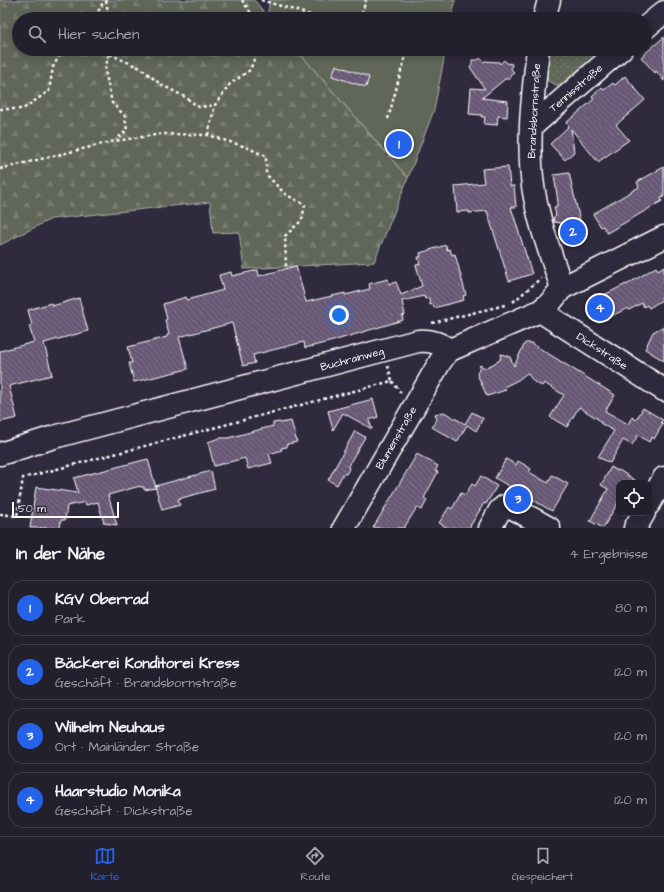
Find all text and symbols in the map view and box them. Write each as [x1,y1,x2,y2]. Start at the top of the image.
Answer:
search box [12,12,652,56]
icon: search [26,23,48,45]
text: Hier suchen [58,24,139,45]
street label: Tennisstraße [546,61,606,115]
street label: Brandsbornstraße [524,63,544,159]
pin: 1 [386,129,412,159]
pin: 2 [560,217,586,247]
pin: 4 [587,293,613,323]
your location [329,305,349,325]
street label: Dickstraße [574,329,630,373]
street label: Buchrainweg [319,343,386,376]
street label: Blumenstraße [372,404,420,472]
map controls [616,480,652,516]
button: locate [616,480,652,516]
pin: 3 [505,484,531,514]
scale bar [12,500,119,519]
text: 50 m [18,501,46,516]
text: In der Nähe [16,542,105,566]
text: 4 Ergebnisse [569,545,648,563]
text: KGV Oberrad [55,589,148,610]
text: 1 [29,599,31,617]
text: 80 m [615,599,647,617]
text: Park [55,610,85,628]
text: Bäckerei Konditorei Kress [55,653,239,674]
text: 2 [26,663,34,681]
text: 120 m [614,663,647,681]
text: Geschäft · Brandsbornstraße [55,674,237,692]
text: Wilhelm Neuhaus [55,717,165,738]
text: 3 [27,727,33,745]
text: 120 m [614,727,647,745]
text: Ort · Mainländer Straße [55,738,199,756]
text: Haarstudio Monika [55,781,181,802]
text: 4 [26,791,34,809]
text: 120 m [614,791,647,809]
text: Geschäft · Dickstraße [55,802,193,820]
tab: Karte [91,845,119,884]
tab: Route [300,845,331,884]
tab: Gespeichert [512,845,573,884]

